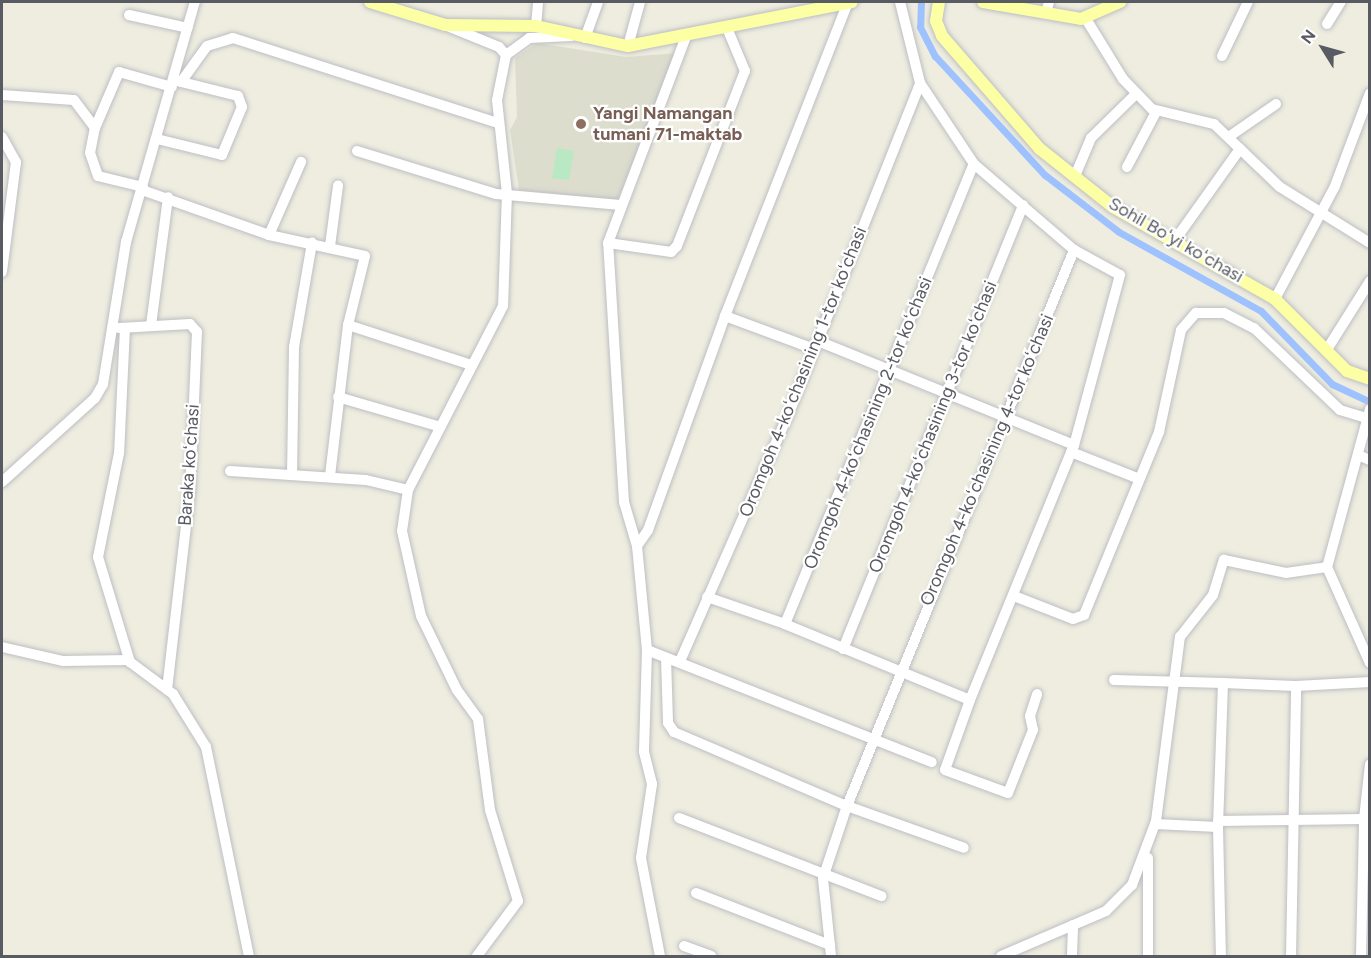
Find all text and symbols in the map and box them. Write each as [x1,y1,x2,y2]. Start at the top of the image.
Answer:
north arrow [1293,18,1353,78]
text: N [1297,26,1320,48]
place label: Yangi Namangan tumani 71-maktab [593,103,742,146]
marker: Yangi Namangan tumani 71-maktab [574,117,588,131]
street label: Sohil Boʻyi koʻchasi [1105,193,1247,287]
street label: Oromgoh 4-koʻchasining 1-tor koʻchasi [735,224,871,520]
street label: Oromgoh 4-koʻchasining 2-tor koʻchasi [799,274,937,572]
street label: Oromgoh 4-koʻchasining 3-tor koʻchasi [864,278,1002,576]
street label: Oromgoh 4-koʻchasining 4-tor koʻchasi [916,311,1058,609]
street label: Baraka koʻchasi [174,403,204,527]

